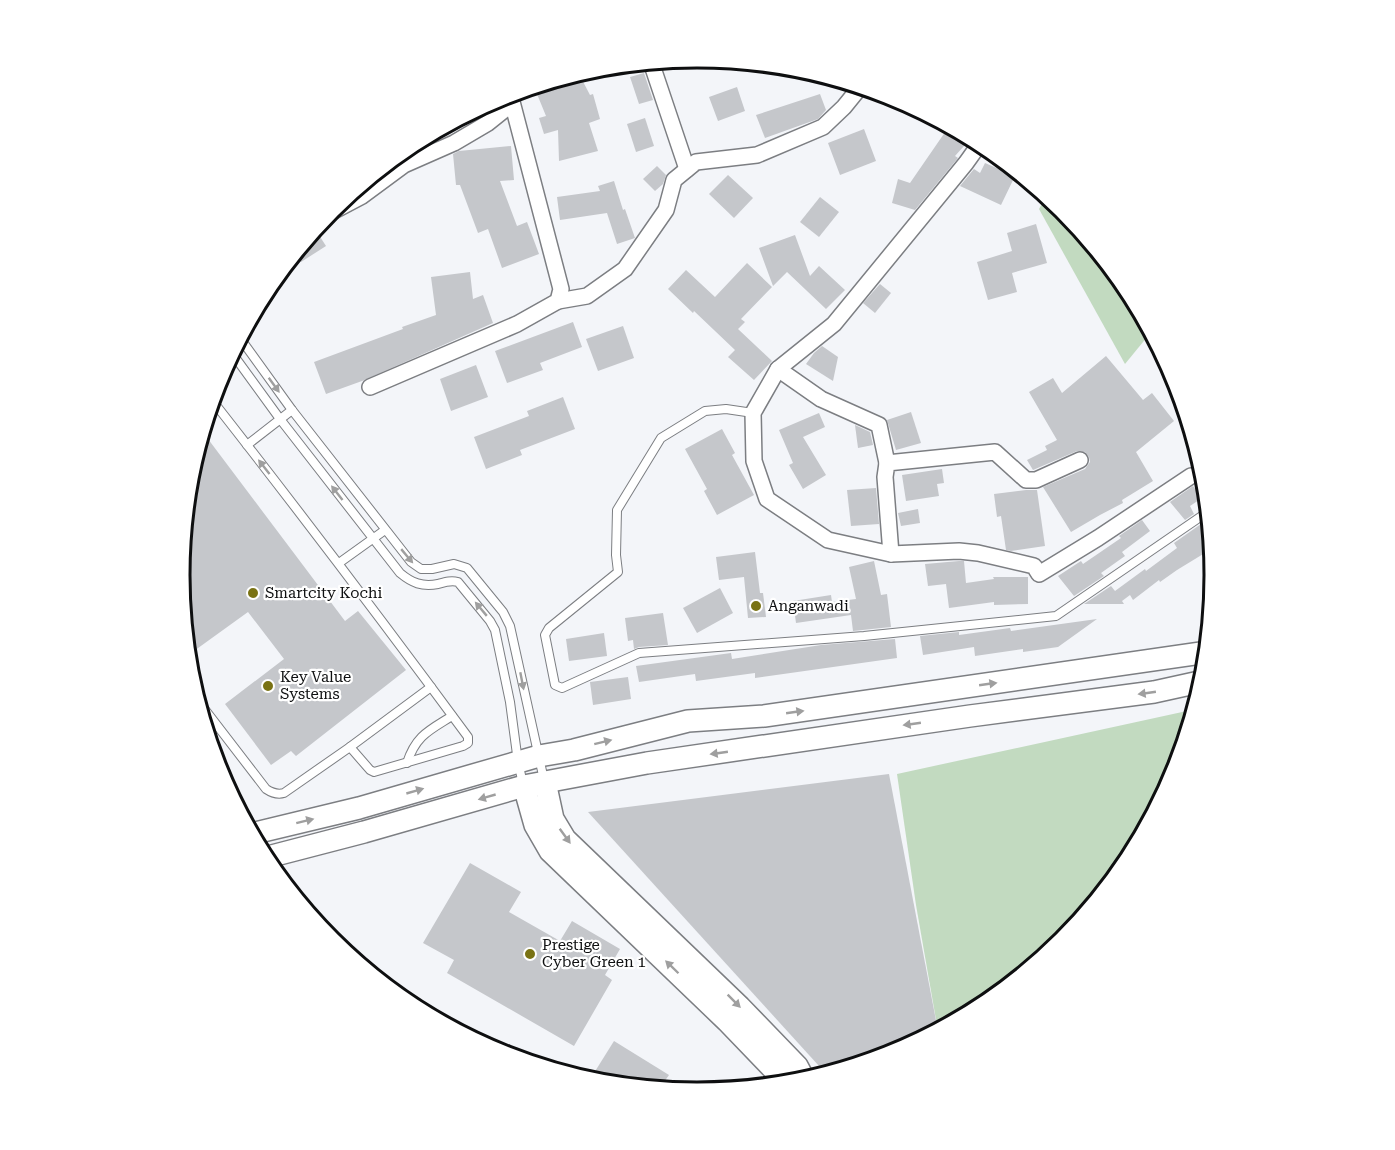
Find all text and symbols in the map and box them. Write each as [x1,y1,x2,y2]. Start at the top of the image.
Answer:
one-way arrow [268,377,280,393]
one-way arrow [259,460,271,475]
one-way arrow [331,485,343,501]
one-way arrow [400,548,413,564]
place label: Smartcity Kochi [265,584,382,602]
marker: Smartcity Kochi [246,586,260,600]
place label: Anganwadi [768,597,849,615]
marker: Anganwadi [749,599,763,613]
one-way arrow [474,601,487,617]
place label: Key Value Systems [280,668,351,703]
one-way arrow [518,671,527,690]
marker: Key Value Systems [261,679,275,693]
one-way arrow [979,679,998,688]
one-way arrow [1137,689,1156,698]
one-way arrow [786,707,805,716]
one-way arrow [902,720,921,729]
one-way arrow [594,737,613,747]
one-way arrow [709,748,728,757]
one-way arrow [406,786,424,795]
one-way arrow [478,793,496,802]
one-way arrow [296,815,314,825]
one-way arrow [558,828,570,843]
place label: Prestige Cyber Green 1 [542,936,646,971]
marker: Prestige Cyber Green 1 [523,947,537,961]
one-way arrow [664,960,679,974]
one-way arrow [727,994,742,1008]

